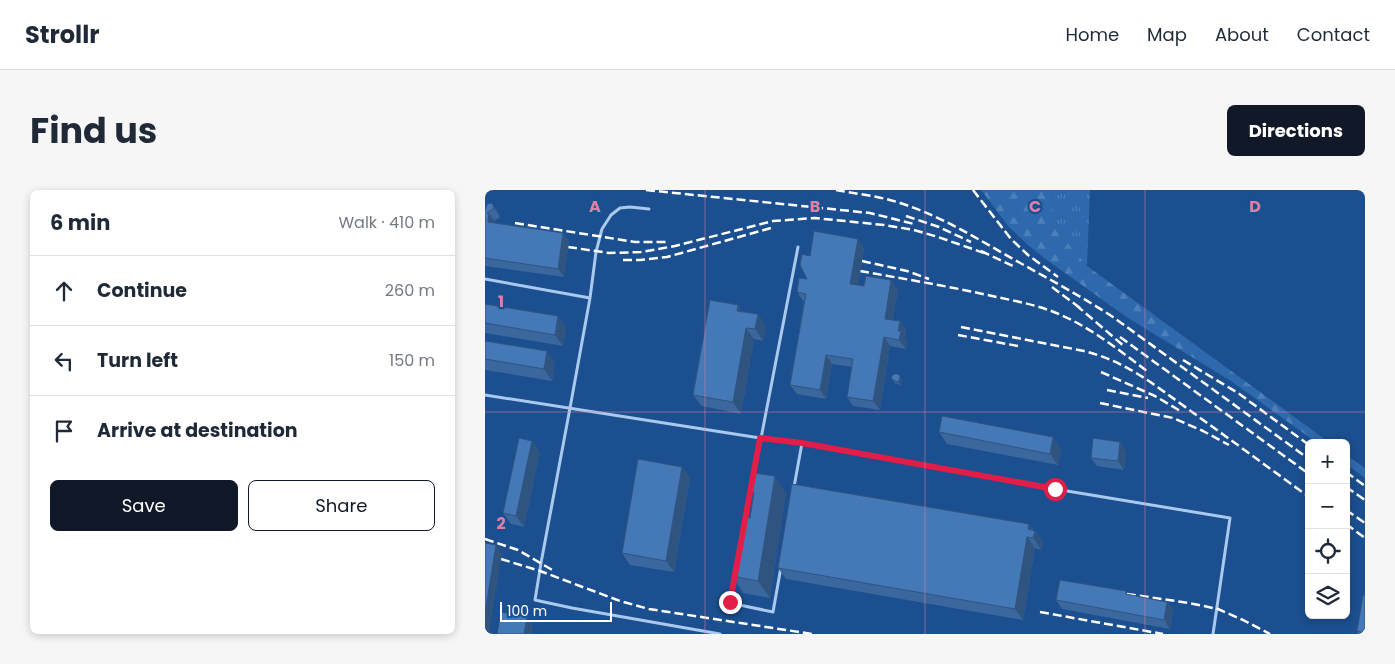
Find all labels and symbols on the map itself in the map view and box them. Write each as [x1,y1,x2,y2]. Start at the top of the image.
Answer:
text: A [589,195,601,218]
text: B [810,195,820,218]
text: C [1029,195,1041,218]
text: D [1249,195,1261,218]
text: 1 [498,290,504,313]
route start [1044,478,1067,501]
text: 2 [496,512,506,535]
route end [719,591,742,614]
scale bar [500,599,613,622]

